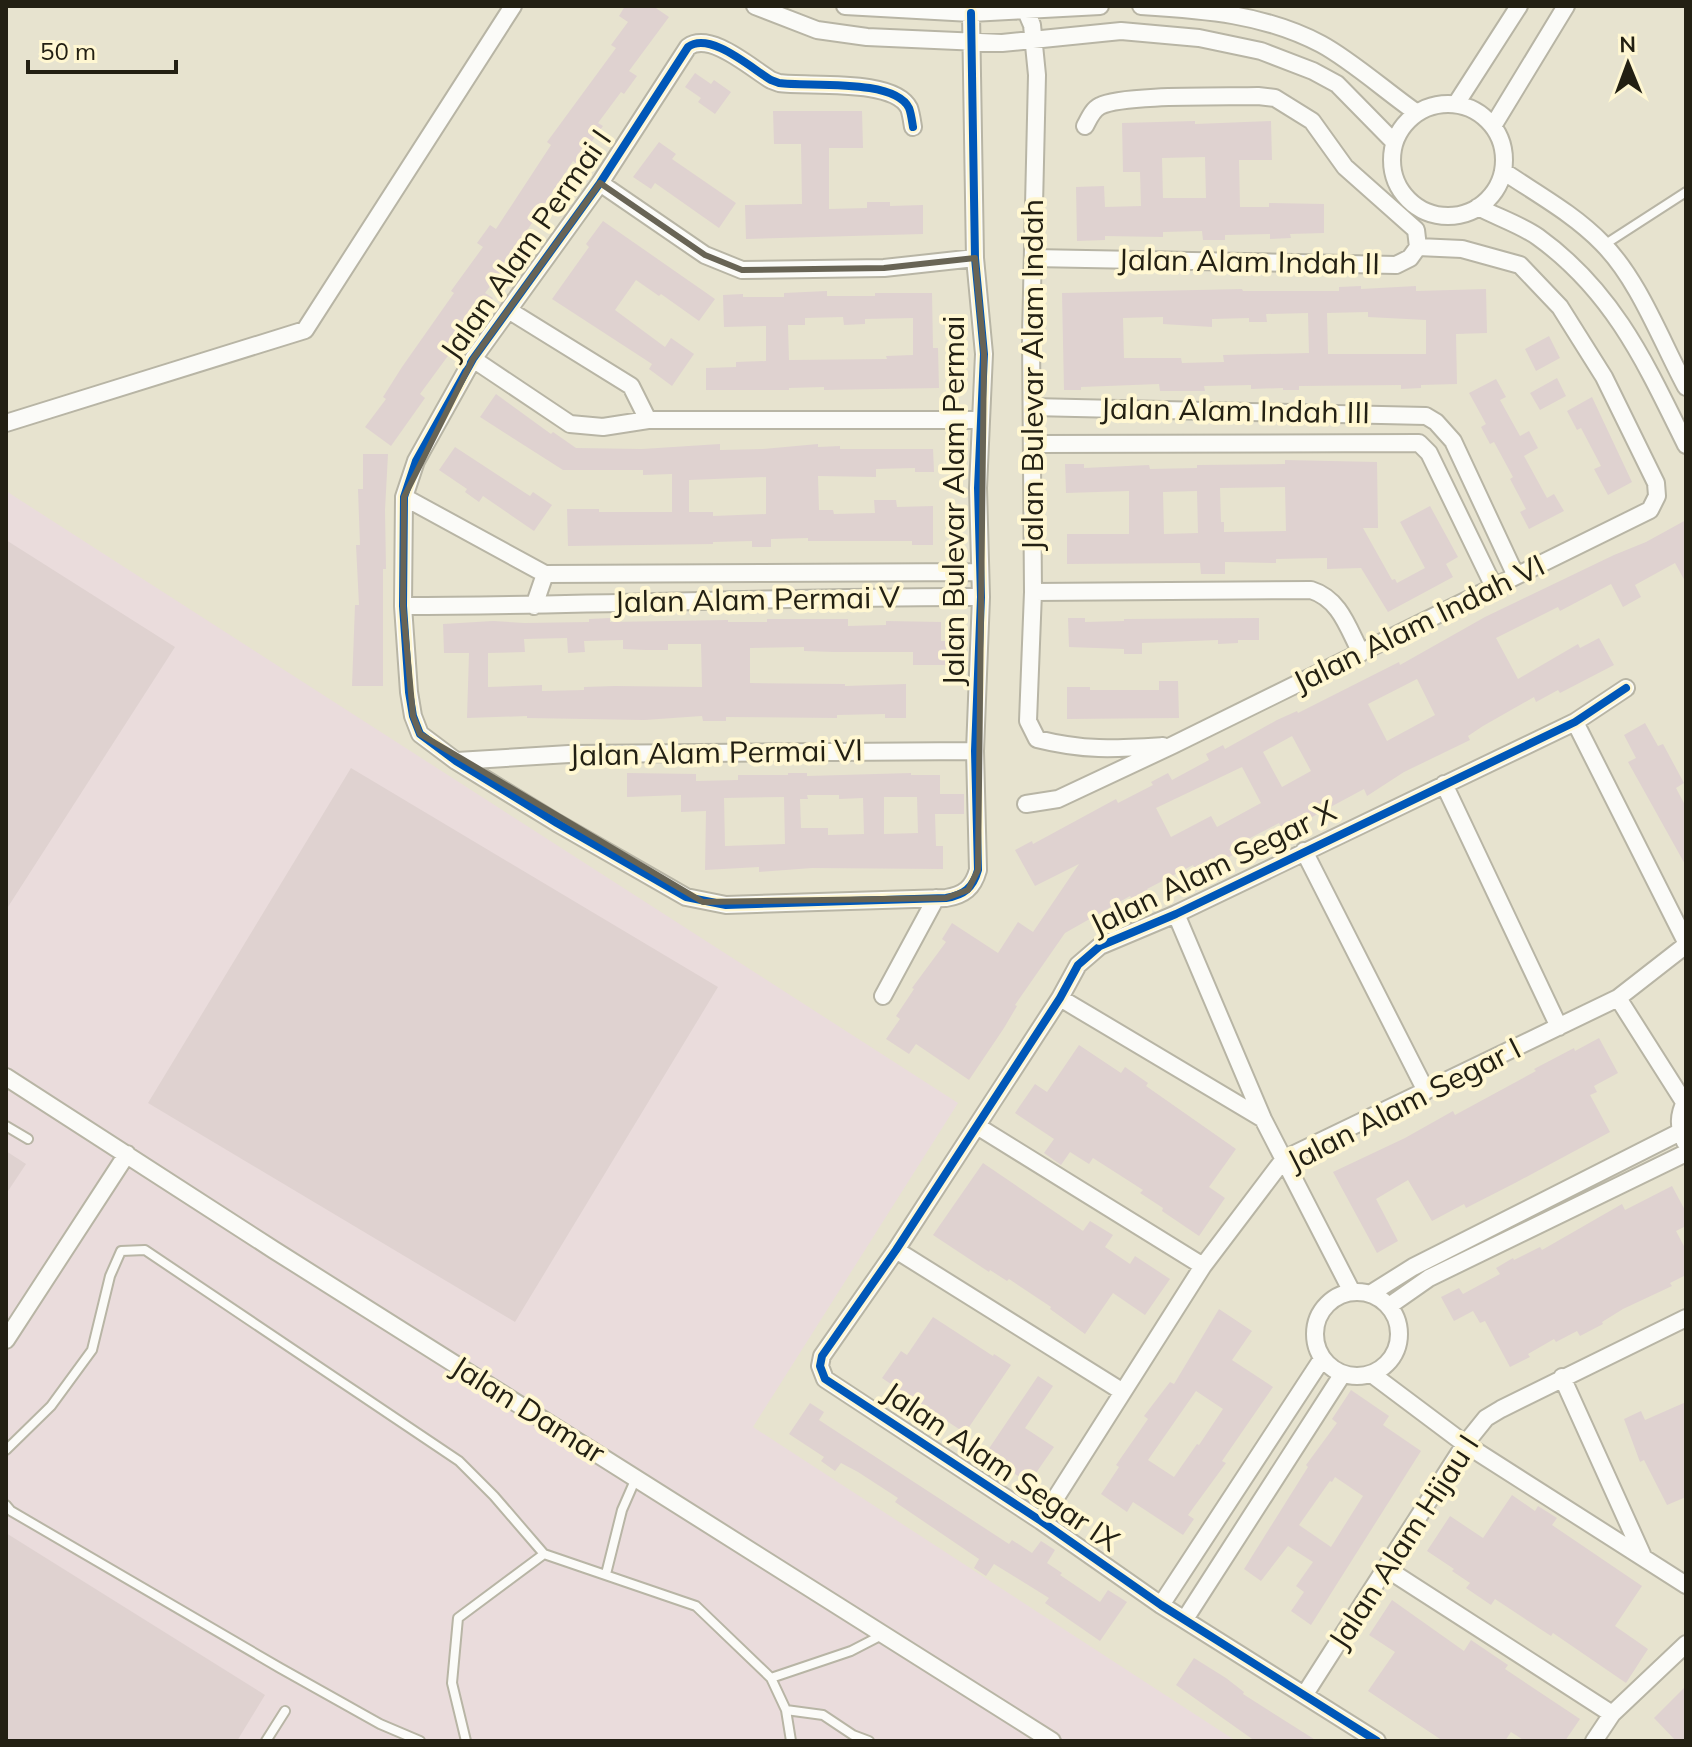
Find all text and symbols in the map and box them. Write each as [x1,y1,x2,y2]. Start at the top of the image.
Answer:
scale bar [28,24,176,74]
north arrow [1588,24,1668,104]
text: N [1619,30,1636,58]
text: 50 m [40,36,96,66]
street label: Jalan Alam Permai I [431,122,619,367]
street label: Jalan Bulevar Alam Indah [1013,199,1051,551]
street label: Jalan Alam Indah II [1118,240,1380,282]
street label: Jalan Bulevar Alam Permai [934,316,972,686]
street label: Jalan Alam Indah III [1100,389,1370,431]
street label: Jalan Alam Indah VI [1287,546,1551,701]
street label: Jalan Alam Permai V [614,578,900,620]
street label: Jalan Alam Permai VI [569,730,863,774]
street label: Jalan Alam Segar X [1083,791,1342,943]
street label: Jalan Alam Segar I [1280,1029,1527,1179]
street label: Jalan Damar [445,1347,612,1471]
street label: Jalan Alam Segar IX [876,1373,1127,1560]
street label: Jalan Alam Hijau I [1320,1427,1487,1656]

